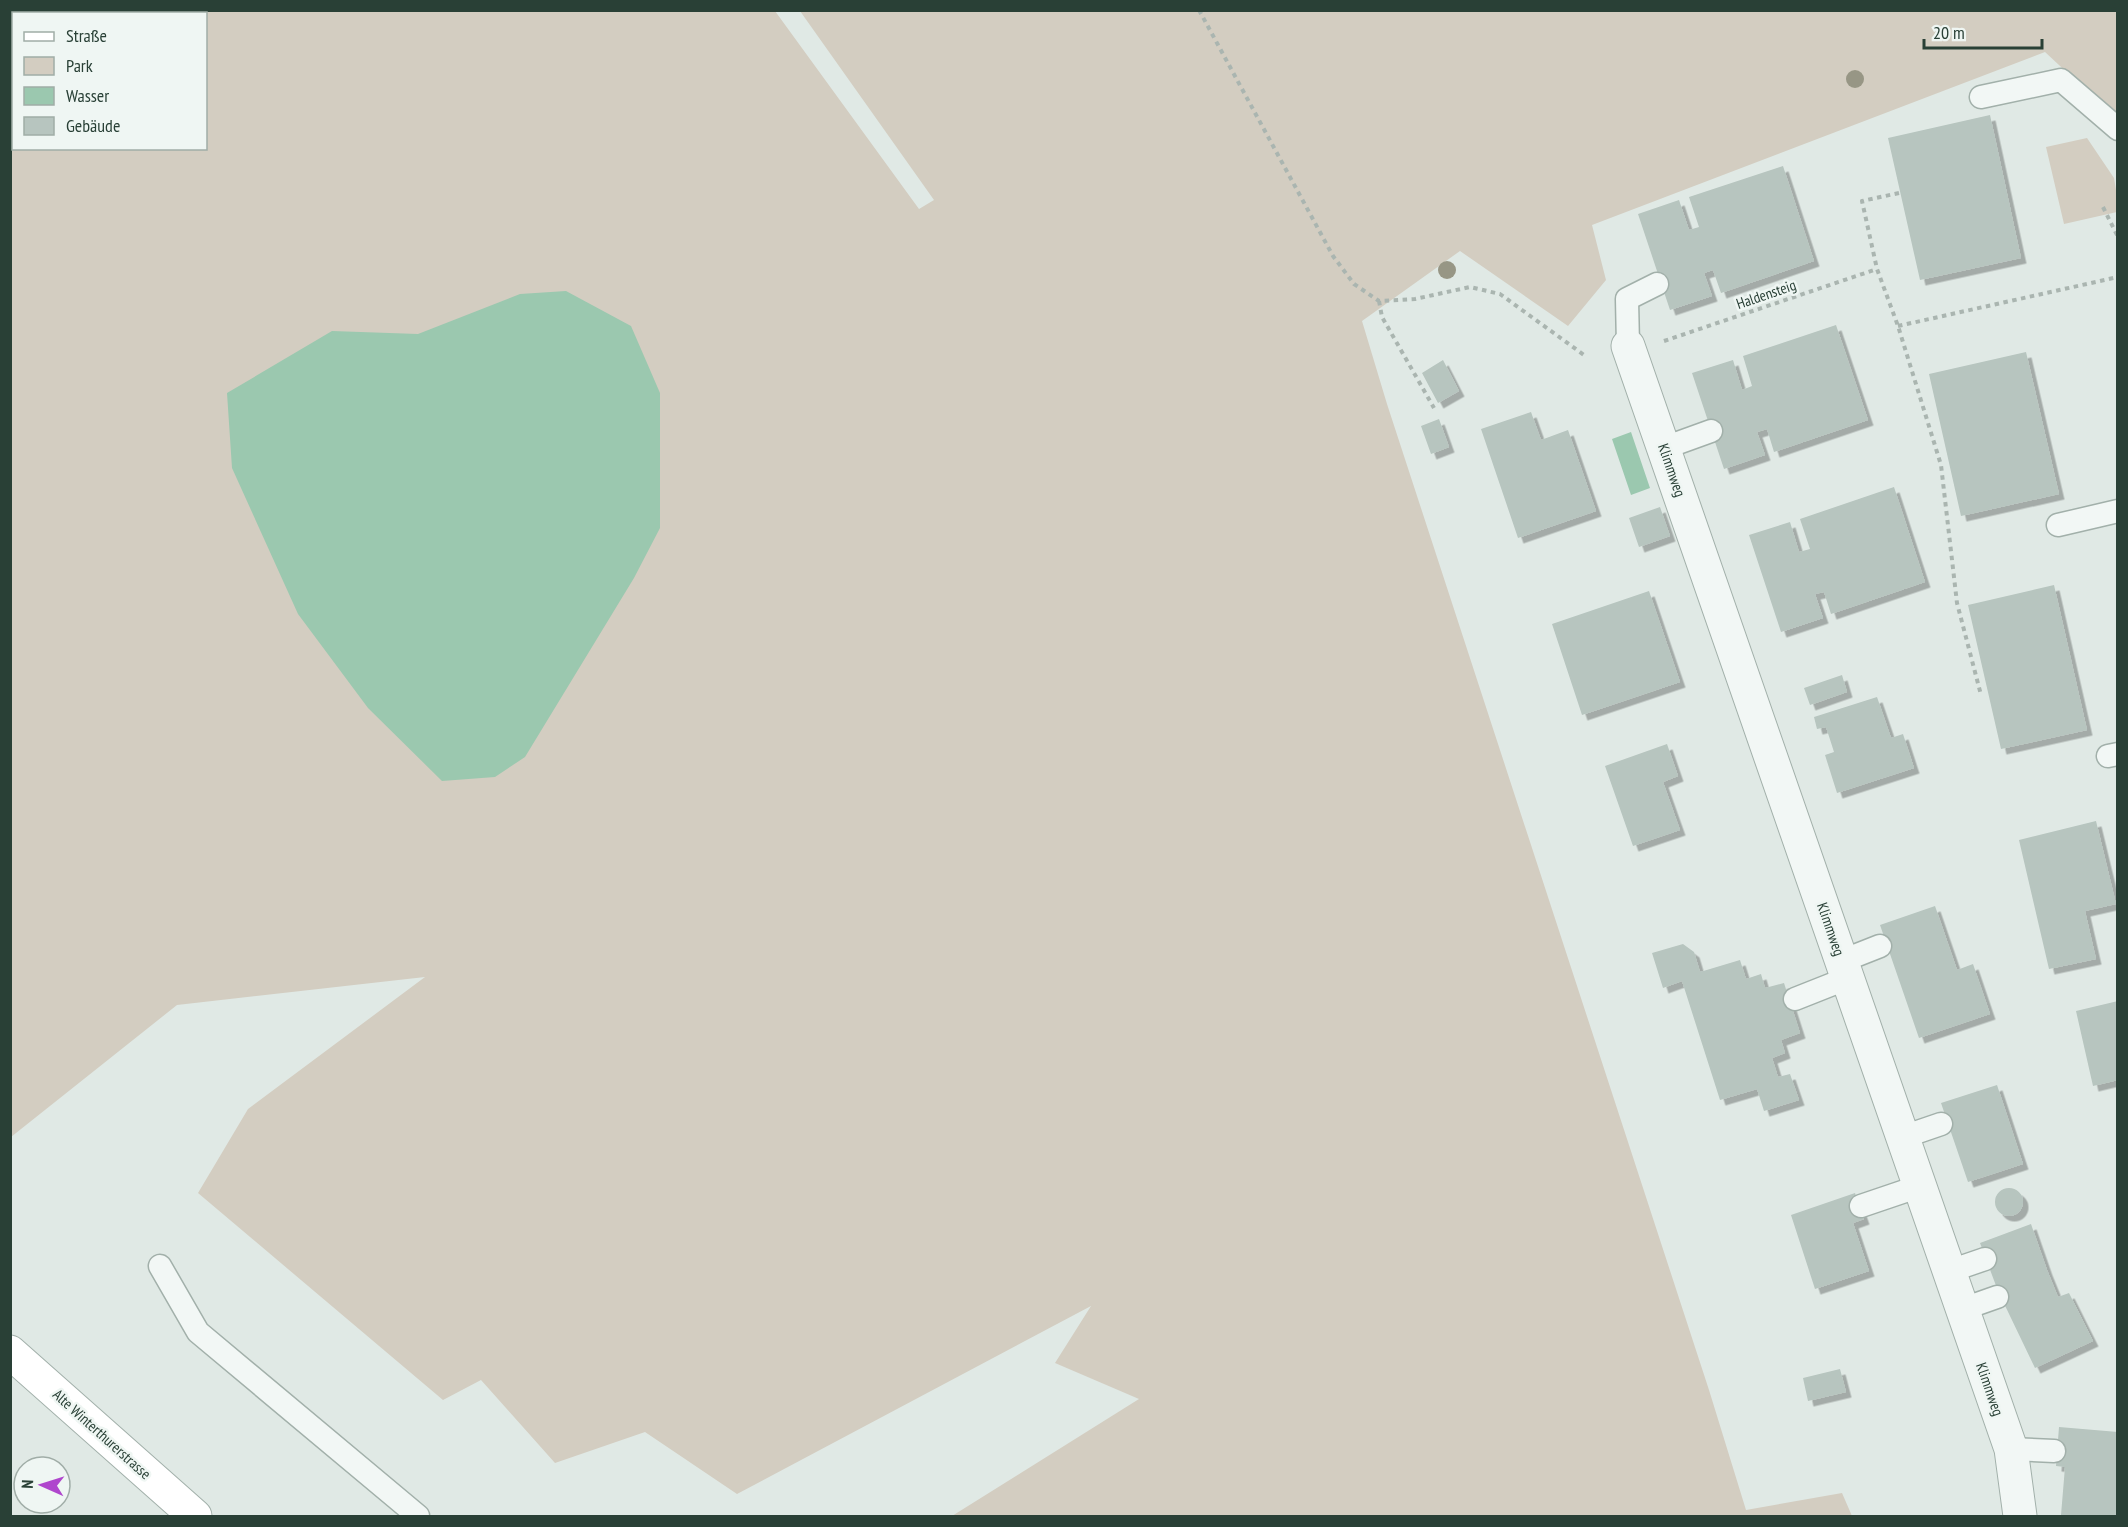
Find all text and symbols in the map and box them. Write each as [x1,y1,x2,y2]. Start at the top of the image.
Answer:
legend [12,12,207,150]
scale bar [1924,12,2042,50]
text: 20 m [1933,21,1965,44]
text: Straße [66,24,107,47]
text: Park [66,54,93,77]
text: Wasser [66,84,109,107]
text: Gebäude [66,114,120,137]
street label: Haldensteig [1734,275,1798,313]
street label: Klimmweg [1654,441,1690,499]
street label: Klimmweg [1813,900,1849,958]
street label: Klimmweg [1972,1360,2008,1418]
street label: Alte Winterthurerstrasse [49,1385,155,1483]
north arrow [12,1455,72,1515]
text: N [17,1479,37,1489]

